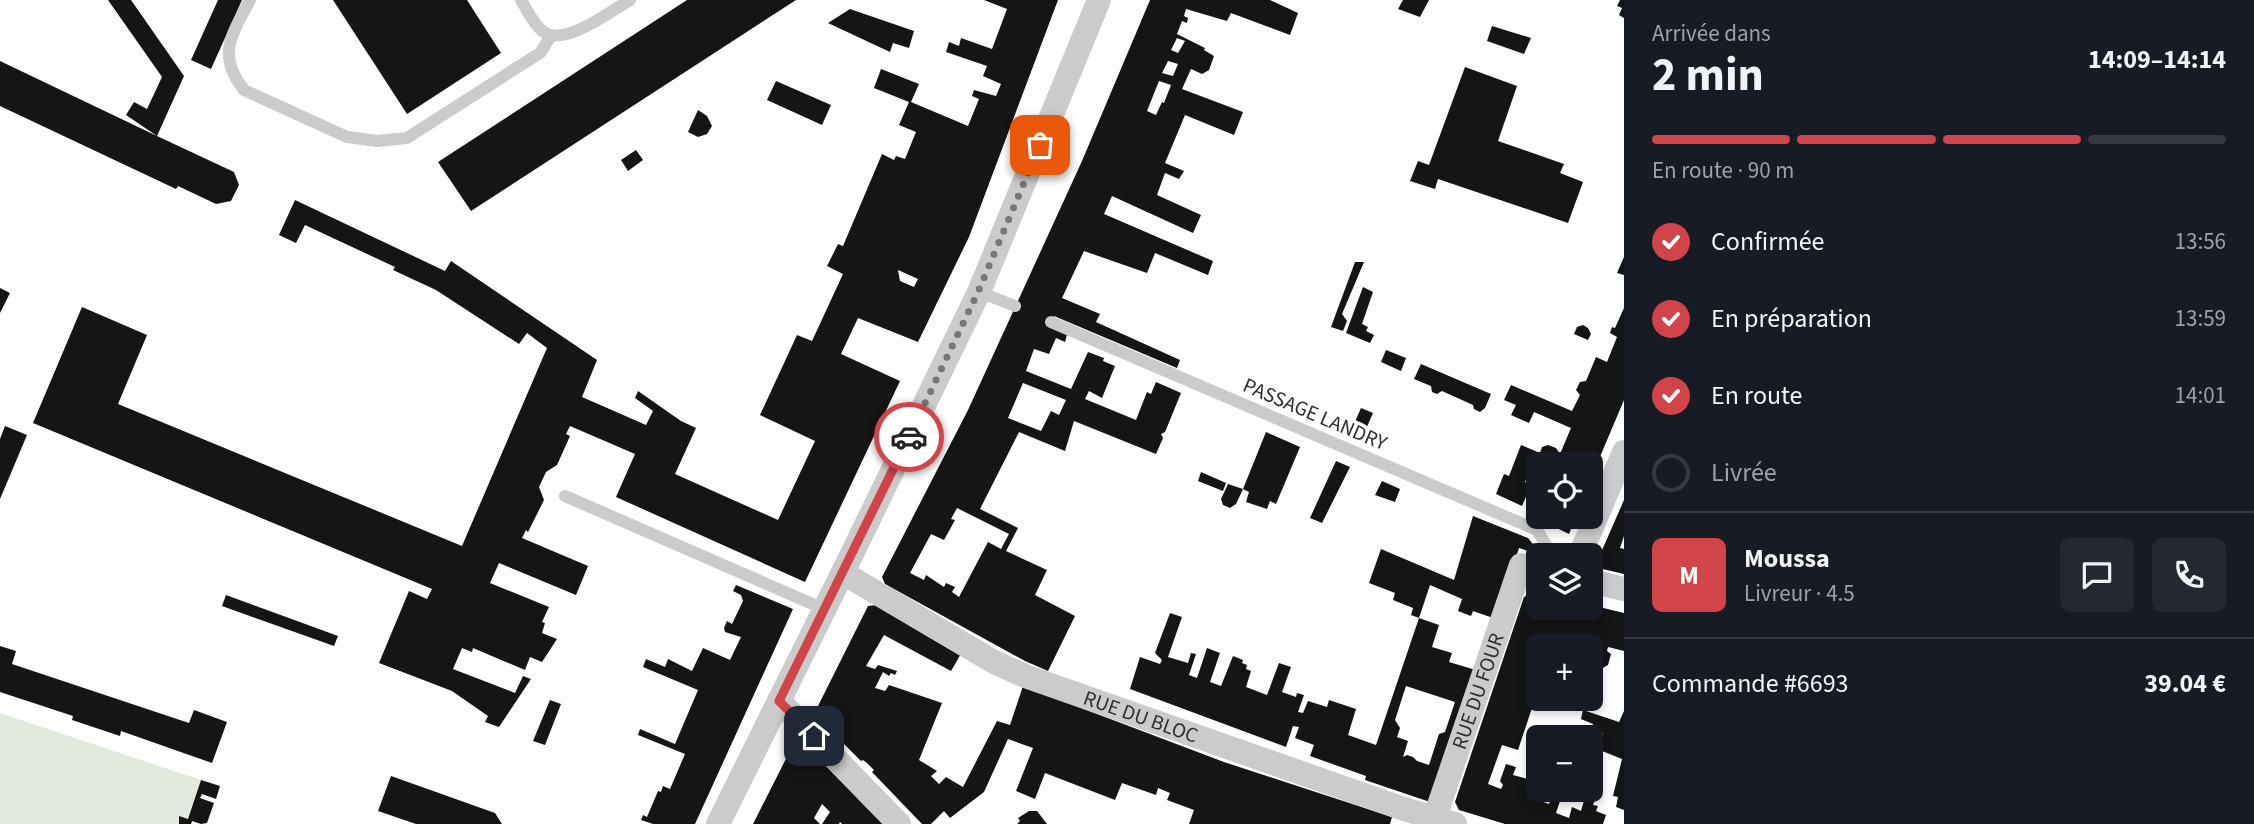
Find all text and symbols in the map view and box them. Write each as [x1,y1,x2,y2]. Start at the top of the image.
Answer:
text: Arrivée dans [1652,17,1771,50]
text: 14:09–14:14 [2088,41,2226,78]
text: 2 min [1652,43,1764,108]
pin [1010,115,1070,175]
icon: bag [1021,126,1059,164]
text: En route · 90 m [1652,154,1794,187]
icon: check [1652,223,1690,261]
text: Confirmée [1711,223,1825,260]
text: 13:56 [2175,225,2226,258]
icon: check [1652,300,1690,338]
text: En préparation [1711,300,1872,337]
text: 13:59 [2175,302,2226,335]
street label: PASSAGE LANDRY [1238,370,1393,458]
icon: check [1652,377,1690,415]
text: En route [1711,377,1802,414]
text: 14:01 [2175,379,2226,412]
courier [874,402,944,472]
icon: car [890,418,928,456]
map controls [1526,452,1603,802]
button: locate [1526,452,1603,529]
text: Livrée [1711,454,1777,491]
button: chat [2060,538,2134,612]
button: phone [2152,538,2226,612]
text: Moussa [1744,540,1830,577]
button: layers [1526,543,1603,620]
text: M [1679,557,1699,594]
text: Livreur · 4.5 [1744,577,1855,610]
street label: RUE DU FOUR [1444,629,1512,753]
button: + [1526,634,1603,711]
text: Commande #6693 [1652,665,1849,702]
text: 39.04 € [2144,665,2226,702]
street label: RUE DU BLOC [1079,683,1202,751]
pin [784,706,844,766]
icon: home [795,717,833,755]
button: − [1526,725,1603,802]

